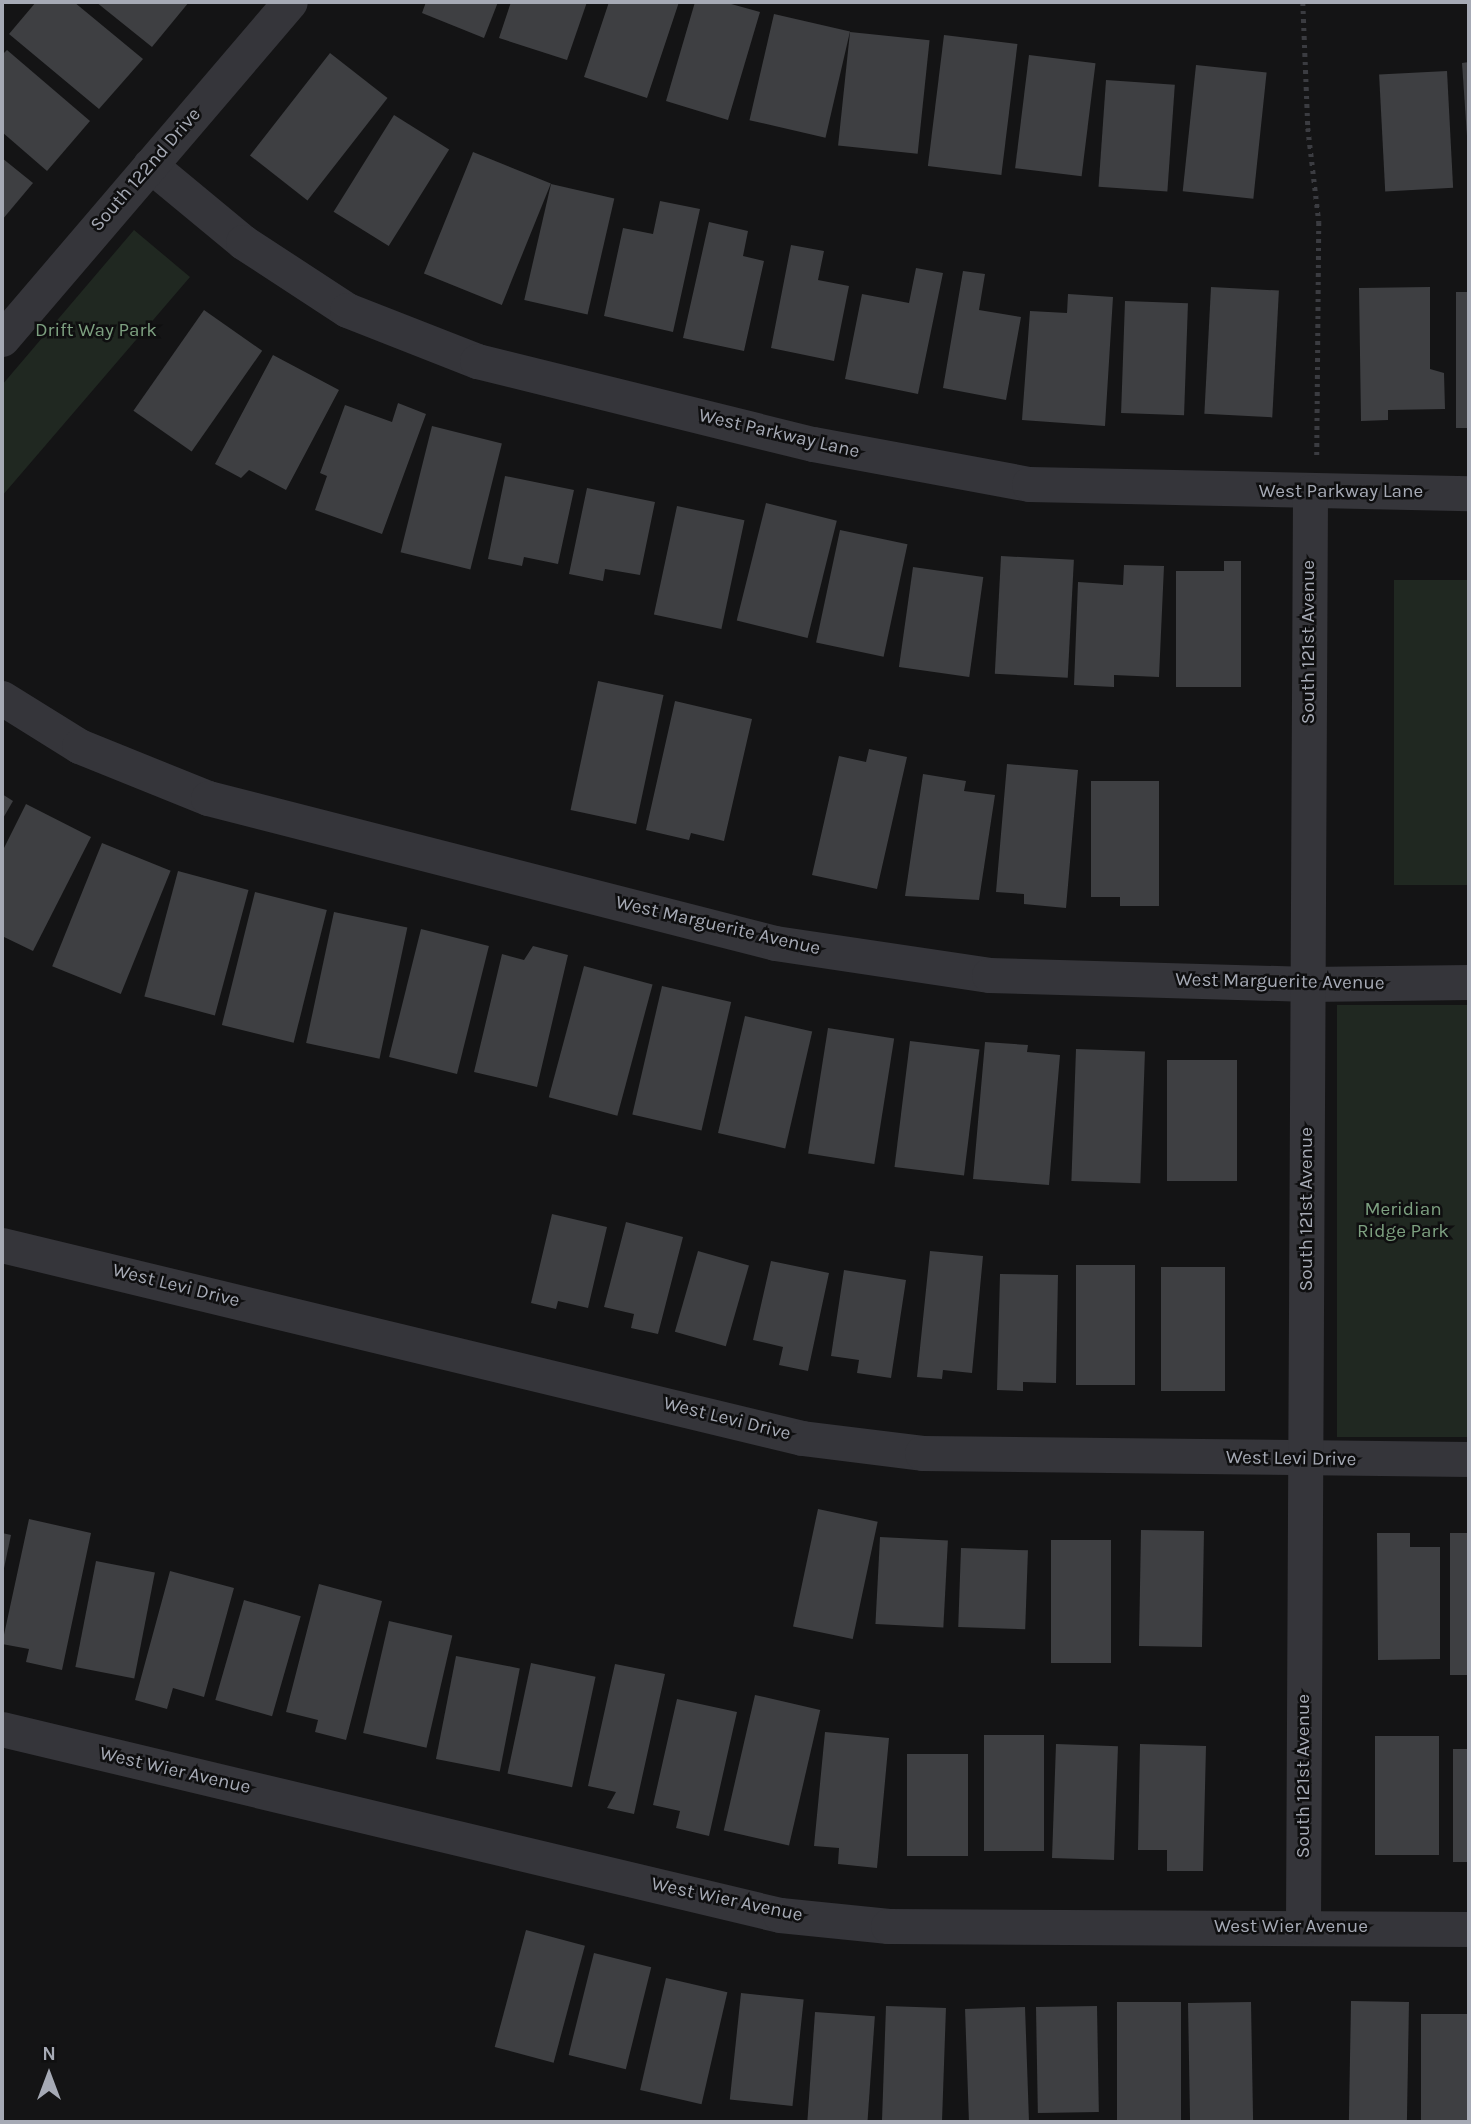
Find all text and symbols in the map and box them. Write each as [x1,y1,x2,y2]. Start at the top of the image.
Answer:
street label: South 122nd Drive [86,103,206,237]
park label: Drift Way Park [35,320,157,342]
street label: West Parkway Lane [696,404,862,464]
street label: West Parkway Lane [1259,481,1423,503]
street label: South 121st Avenue [1298,560,1320,724]
street label: West Marguerite Avenue [613,891,823,961]
street label: West Marguerite Avenue [1175,969,1385,995]
street label: South 121st Avenue [1296,1127,1318,1291]
park label: Meridian Ridge Park [1357,1199,1449,1243]
street label: West Levi Drive [110,1259,242,1313]
street label: West Levi Drive [661,1392,793,1446]
street label: West Levi Drive [1226,1446,1356,1472]
street label: South 121st Avenue [1293,1694,1315,1858]
street label: West Wier Avenue [97,1743,253,1799]
street label: West Wier Avenue [649,1873,805,1927]
street label: West Wier Avenue [1214,1916,1368,1938]
north arrow [14,2040,84,2110]
text: N [42,2043,56,2065]

